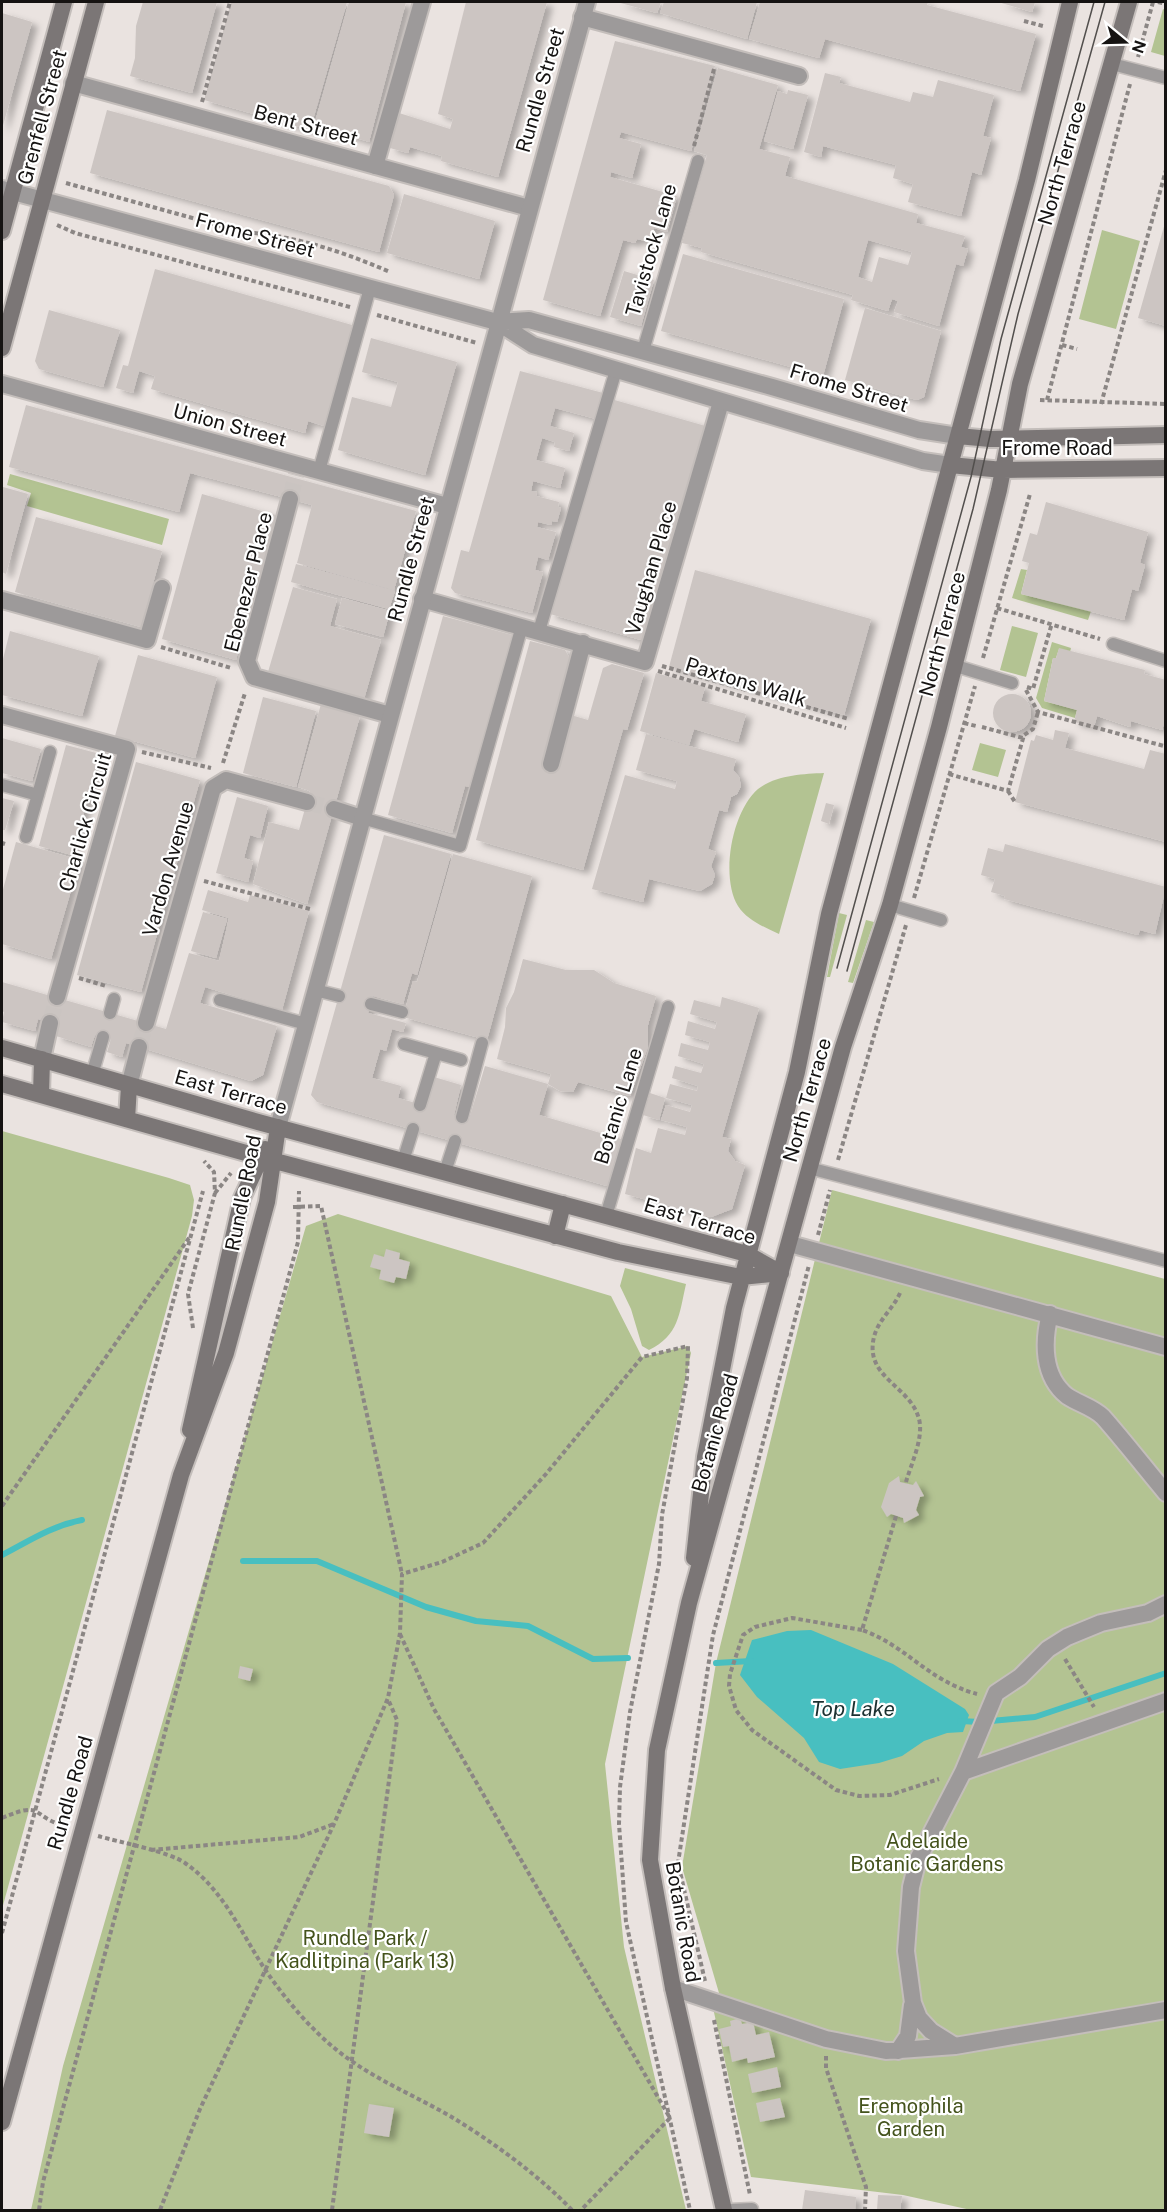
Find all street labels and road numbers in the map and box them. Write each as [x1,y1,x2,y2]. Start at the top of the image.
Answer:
street label: Rundle Street [511,25,569,155]
street label: Grenfell Street [12,47,72,187]
street label: North Terrace [1033,98,1091,228]
street label: Bent Street [251,100,361,150]
street label: Tavistock Lane [621,181,681,319]
street label: Frome Street [193,208,317,262]
street label: Frome Street [787,359,911,417]
street label: Union Street [171,398,289,452]
street label: Frome Road [1001,436,1113,460]
street label: Rundle Street [383,494,439,624]
street label: Vaughan Place [620,498,682,638]
street label: Ebenezer Place [219,509,277,655]
street label: North Terrace [914,569,970,699]
street label: Paxtons Walk [683,652,809,712]
street label: Charlick Circuit [54,750,116,894]
street label: Vardon Avenue [137,799,199,939]
street label: North Terrace [778,1035,836,1165]
street label: Botanic Lane [589,1045,647,1167]
street label: East Terrace [172,1064,290,1120]
street label: Rundle Road [220,1133,266,1253]
street label: East Terrace [641,1193,759,1249]
street label: Botanic Road [687,1371,743,1495]
street label: Rundle Road [42,1733,98,1853]
street label: Botanic Road [661,1860,705,1984]

